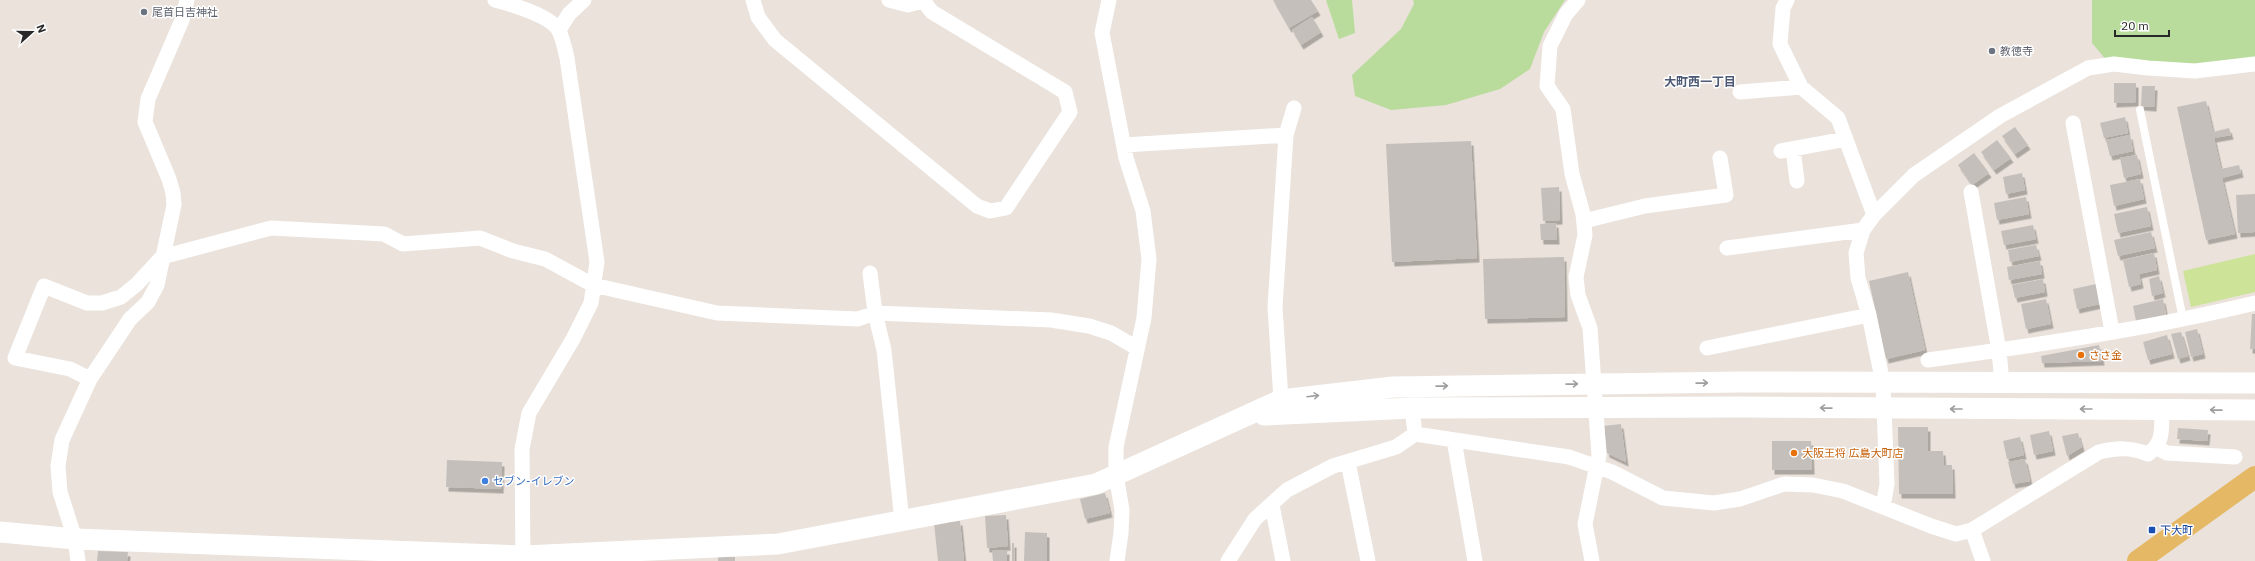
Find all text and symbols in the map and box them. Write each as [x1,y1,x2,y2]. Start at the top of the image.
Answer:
place label: 尾首日吉神社 [152,5,218,19]
marker: 尾首日吉神社 [139,7,149,17]
north arrow [12,12,52,52]
scale bar [2115,12,2169,38]
text: 20 m [2121,18,2149,33]
text: N [33,22,49,35]
place label: 教徳寺 [2000,44,2033,58]
marker: 教徳寺 [1987,46,1997,56]
district label: 大町西一丁目 [1664,74,1736,89]
place label: ささ金 [2089,348,2122,362]
marker: ささ金 [2076,350,2086,360]
one-way arrow [1695,379,1708,387]
one-way arrow [1565,381,1578,388]
one-way arrow [1435,382,1448,390]
one-way arrow [1306,393,1319,400]
one-way arrow [1820,404,1833,412]
one-way arrow [1950,405,1963,413]
one-way arrow [2080,405,2093,413]
one-way arrow [2210,406,2223,414]
place label: 大阪王将 広島大町店 [1802,446,1904,460]
marker: 大阪王将 広島大町店 [1789,448,1799,458]
place label: セブン-イレブン [493,474,574,488]
marker: セブン-イレブン [480,476,490,486]
place label: 下大町 [2160,523,2193,537]
marker: 下大町 [2147,525,2157,535]

